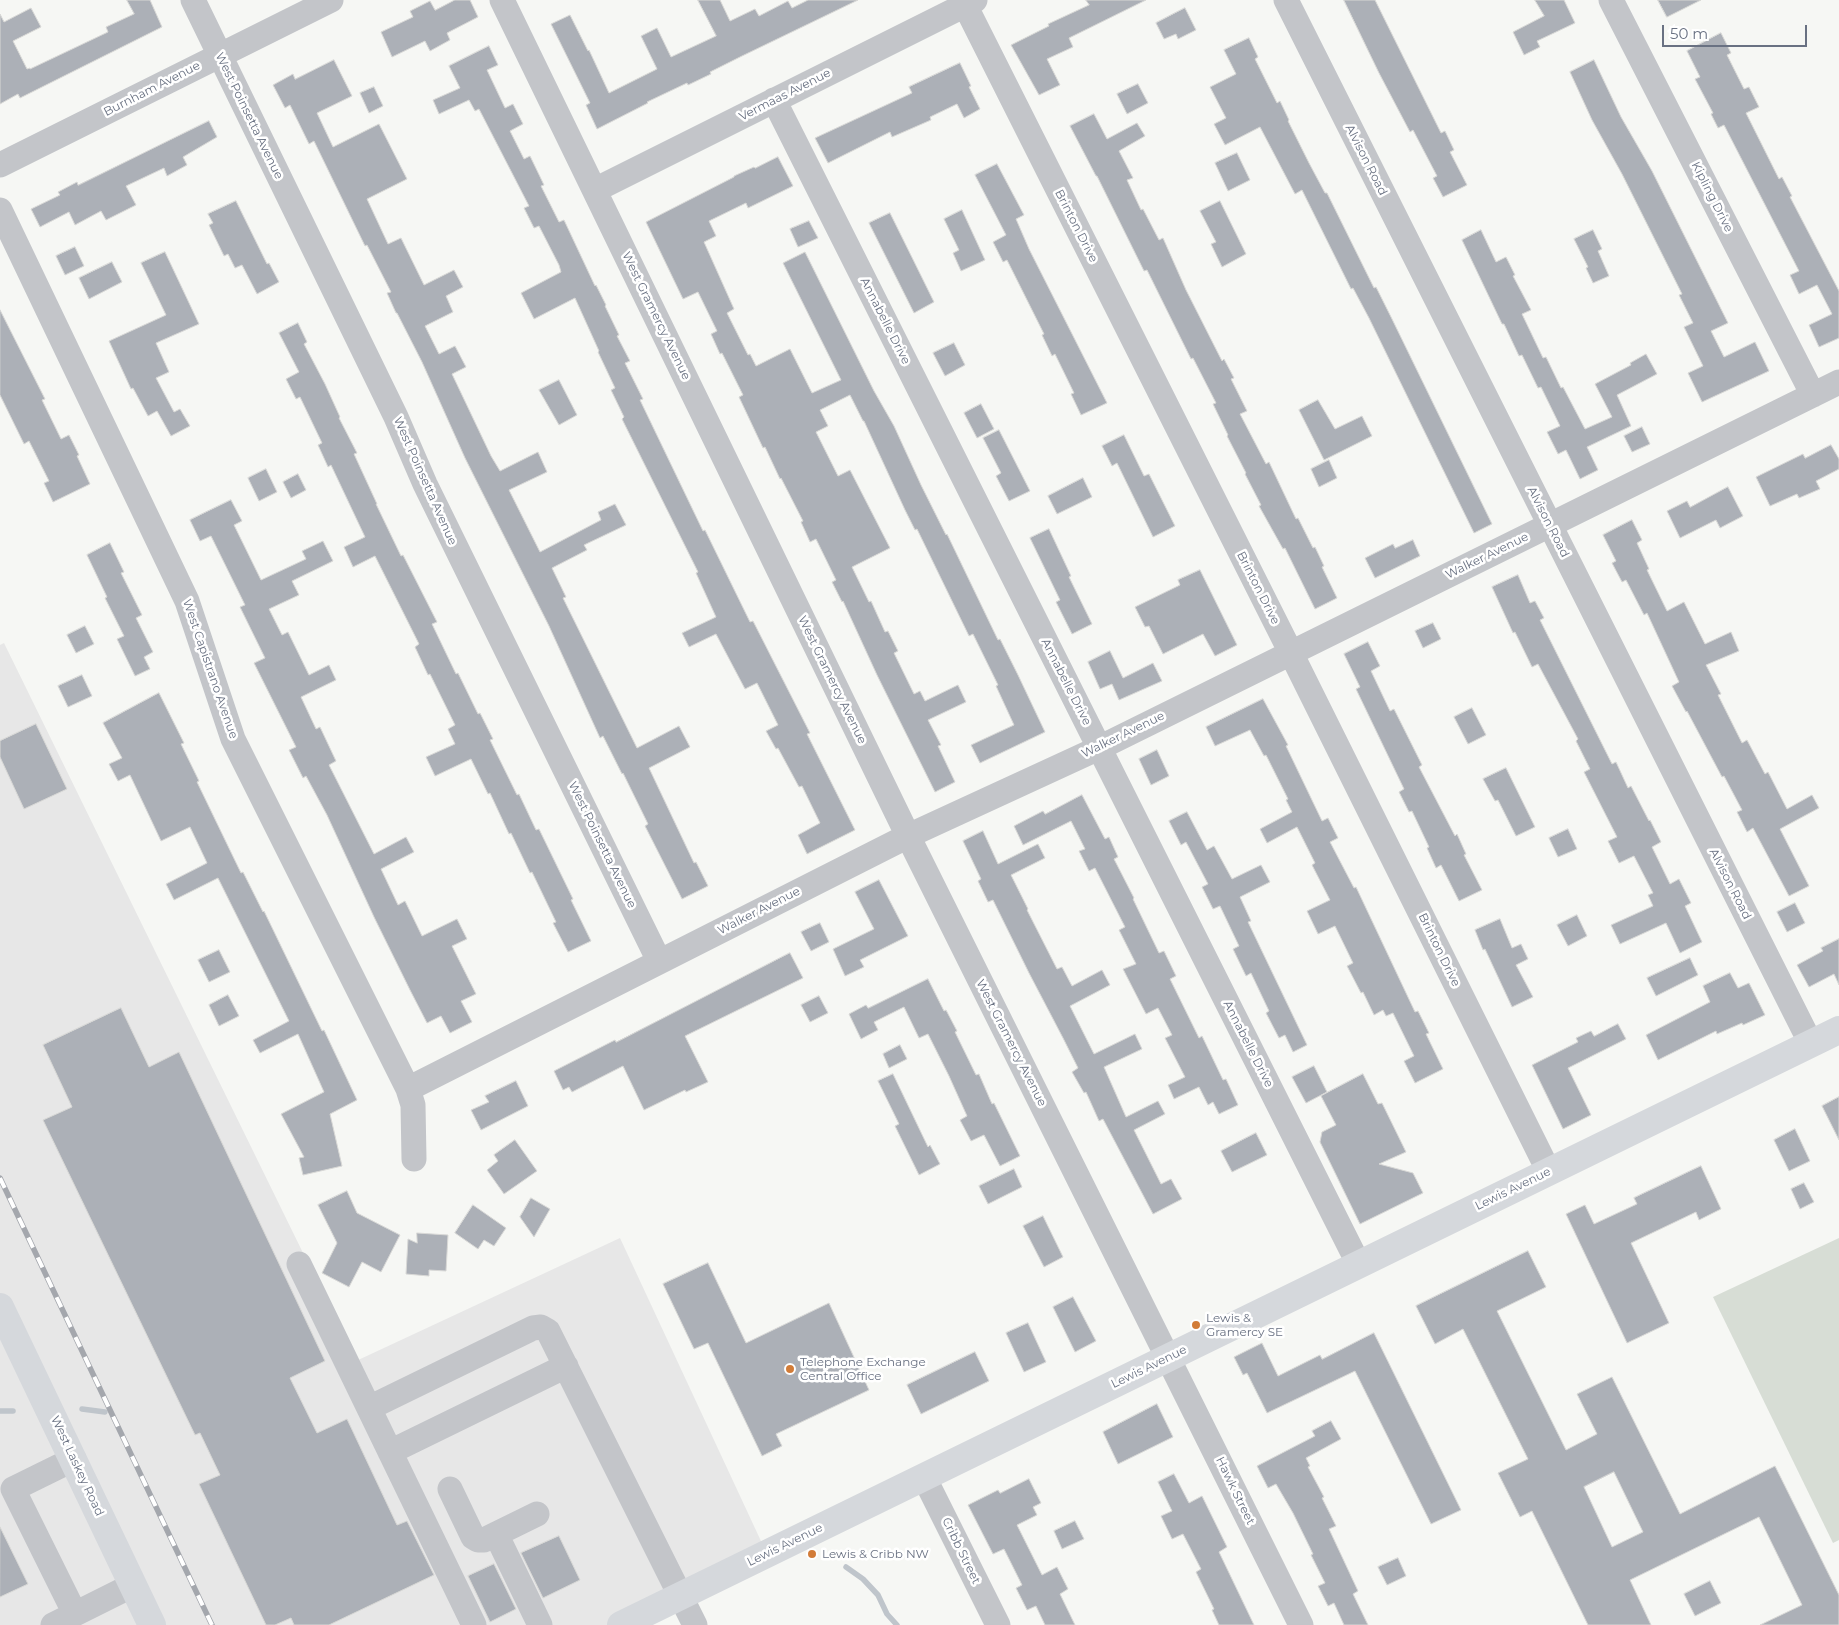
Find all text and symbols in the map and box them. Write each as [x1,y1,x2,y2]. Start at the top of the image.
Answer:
scale bar [1664,15,1809,47]
text: 50 m [1670,24,1708,43]
street label: West Poinsetta Avenue [212,50,286,182]
street label: Burnham Avenue [101,58,203,120]
street label: Vermaas Avenue [737,66,833,124]
street label: Alvison Road [1342,122,1390,198]
street label: Kipling Drive [1688,159,1736,235]
street label: Brinton Drive [1051,187,1101,265]
street label: West Gramercy Avenue [619,250,693,382]
street label: Annabelle Drive [857,275,913,367]
street label: West Poinsetta Avenue [390,415,460,547]
street label: Alvison Road [1524,484,1572,560]
street label: Walker Avenue [1443,530,1531,582]
street label: Brinton Drive [1233,549,1283,627]
street label: West Capistrano Avenue [179,597,241,741]
street label: West Gramercy Avenue [795,614,869,746]
street label: Annabelle Drive [1038,636,1094,728]
street label: Walker Avenue [1079,709,1167,761]
street label: West Poinsetta Avenue [565,779,639,911]
street label: Alvison Road [1706,846,1754,922]
street label: Walker Avenue [715,884,803,938]
street label: Brinton Drive [1415,911,1463,989]
street label: West Gramercy Avenue [973,977,1049,1109]
street label: Annabelle Drive [1220,998,1276,1090]
street label: Lewis Avenue [1473,1165,1553,1213]
place label: Lewis & Gramercy SE [1206,1311,1283,1339]
marker: Lewis & Gramercy SE [1190,1319,1202,1331]
street label: Lewis Avenue [1109,1343,1189,1391]
place label: Telephone Exchange Central Office [800,1355,926,1383]
marker: Telephone Exchange Central Office [784,1363,796,1375]
street label: West Laskey Road [47,1414,107,1518]
street label: Hawk Street [1212,1455,1258,1527]
street label: Cribb Street [939,1515,983,1587]
street label: Lewis Avenue [745,1521,825,1569]
place label: Lewis & Cribb NW [822,1547,929,1561]
marker: Lewis & Cribb NW [806,1548,818,1560]

